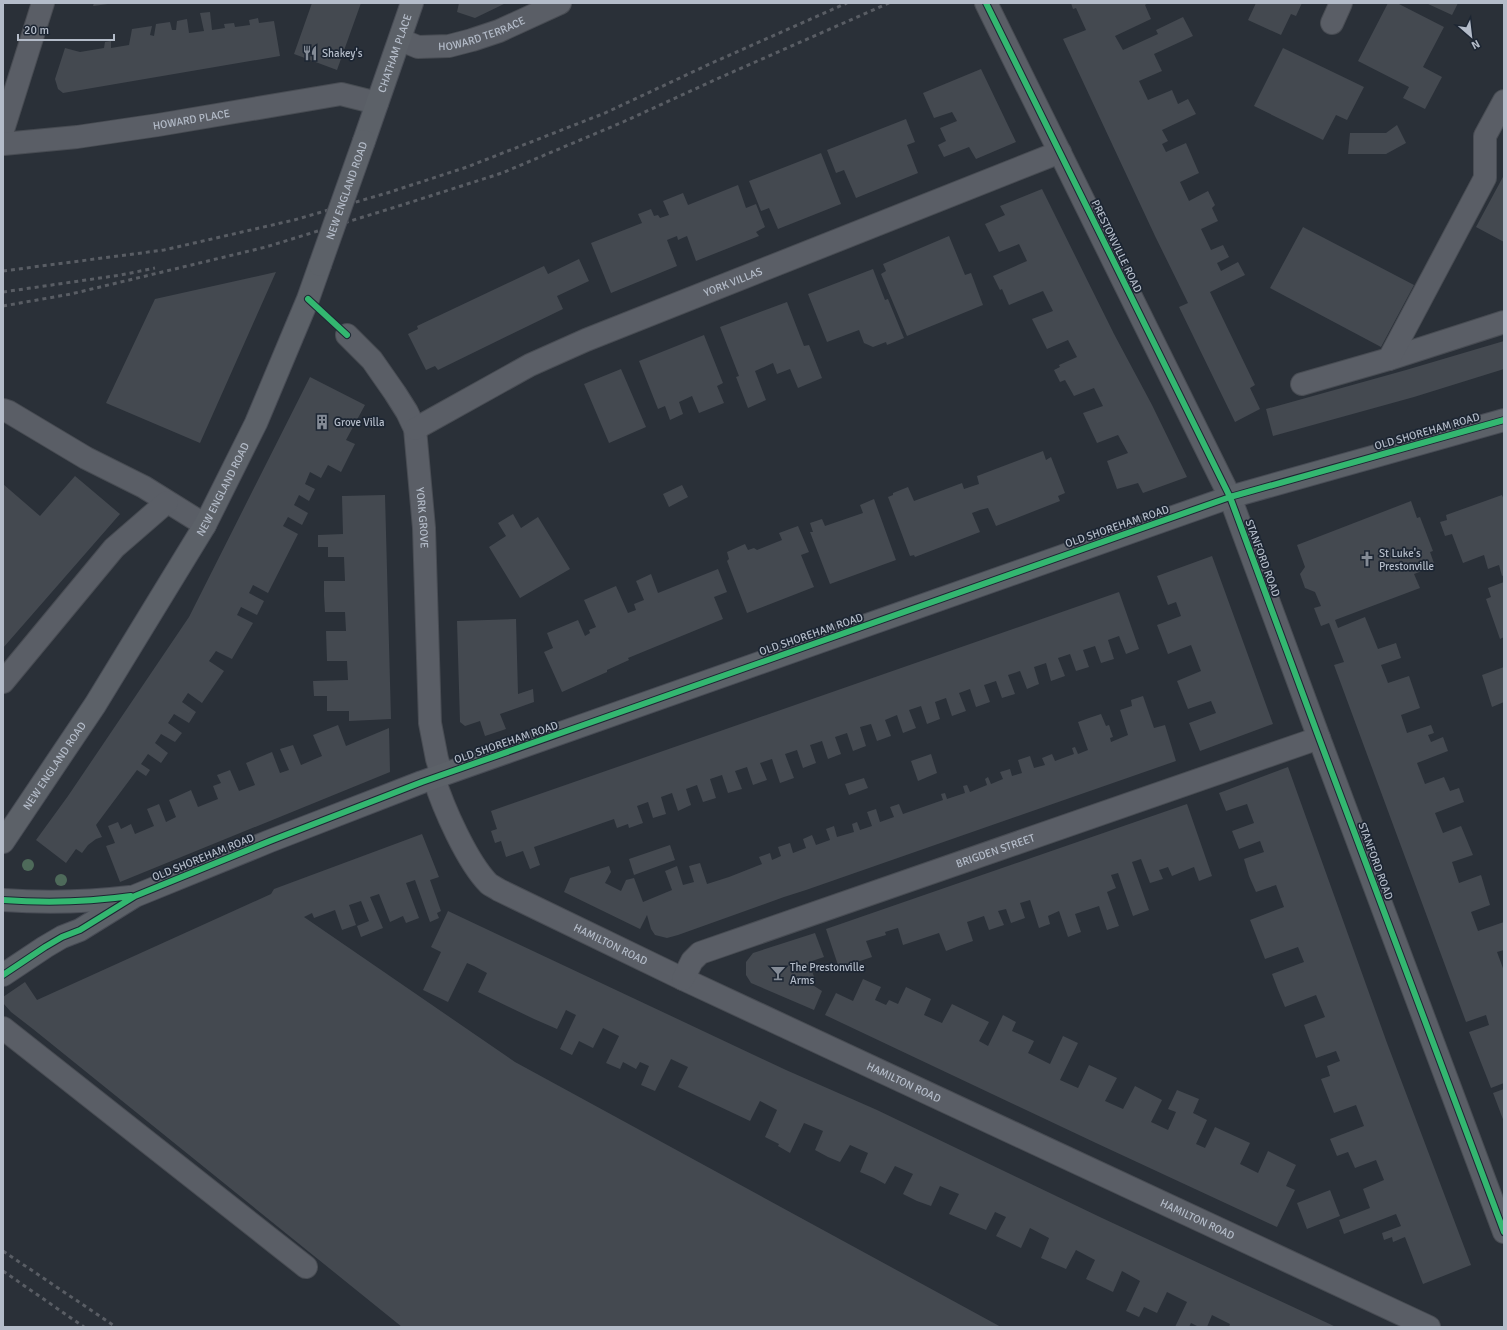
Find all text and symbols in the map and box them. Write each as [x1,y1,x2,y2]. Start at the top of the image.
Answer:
street label: CHATHAM PLACE [375,12,415,94]
street label: HOWARD TERRACE [438,14,527,54]
scale bar [18,16,114,42]
north arrow [1451,16,1491,56]
text: 20 m [24,23,49,38]
text: N [1469,37,1482,52]
restaurant icon: Shakey's [301,44,319,62]
place label: Shakey's [322,47,363,60]
street label: HOWARD PLACE [152,107,231,133]
street label: NEW ENGLAND ROAD [324,140,370,241]
street label: PRESTONVILLE ROAD [1088,198,1145,295]
street label: YORK VILLAS [702,265,764,300]
street label: OLD SHOREHAM ROAD [1373,410,1481,453]
building icon: Grove Villa [313,413,331,431]
place label: Grove Villa [334,416,385,429]
street label: NEW ENGLAND ROAD [194,440,252,539]
street label: YORK GROVE [413,487,431,549]
street label: OLD SHOREHAM ROAD [1064,503,1171,550]
street label: STANFORD ROAD [1243,518,1283,599]
place label: St Luke's Prestonville [1379,547,1434,573]
church icon: St Luke's Prestonville [1358,550,1376,568]
street label: OLD SHOREHAM ROAD [758,611,865,658]
street label: NEW ENGLAND ROAD [21,719,89,812]
street label: OLD SHOREHAM ROAD [453,719,560,766]
street label: STANFORD ROAD [1356,821,1396,902]
street label: OLD SHOREHAM ROAD [150,831,256,884]
street label: BRIGDEN STREET [954,831,1037,871]
street label: HAMILTON ROAD [571,921,650,968]
place label: The Prestonville Arms [790,961,864,987]
bar icon: The Prestonville Arms [769,964,787,982]
street label: HAMILTON ROAD [864,1060,943,1105]
street label: HAMILTON ROAD [1158,1197,1237,1242]

